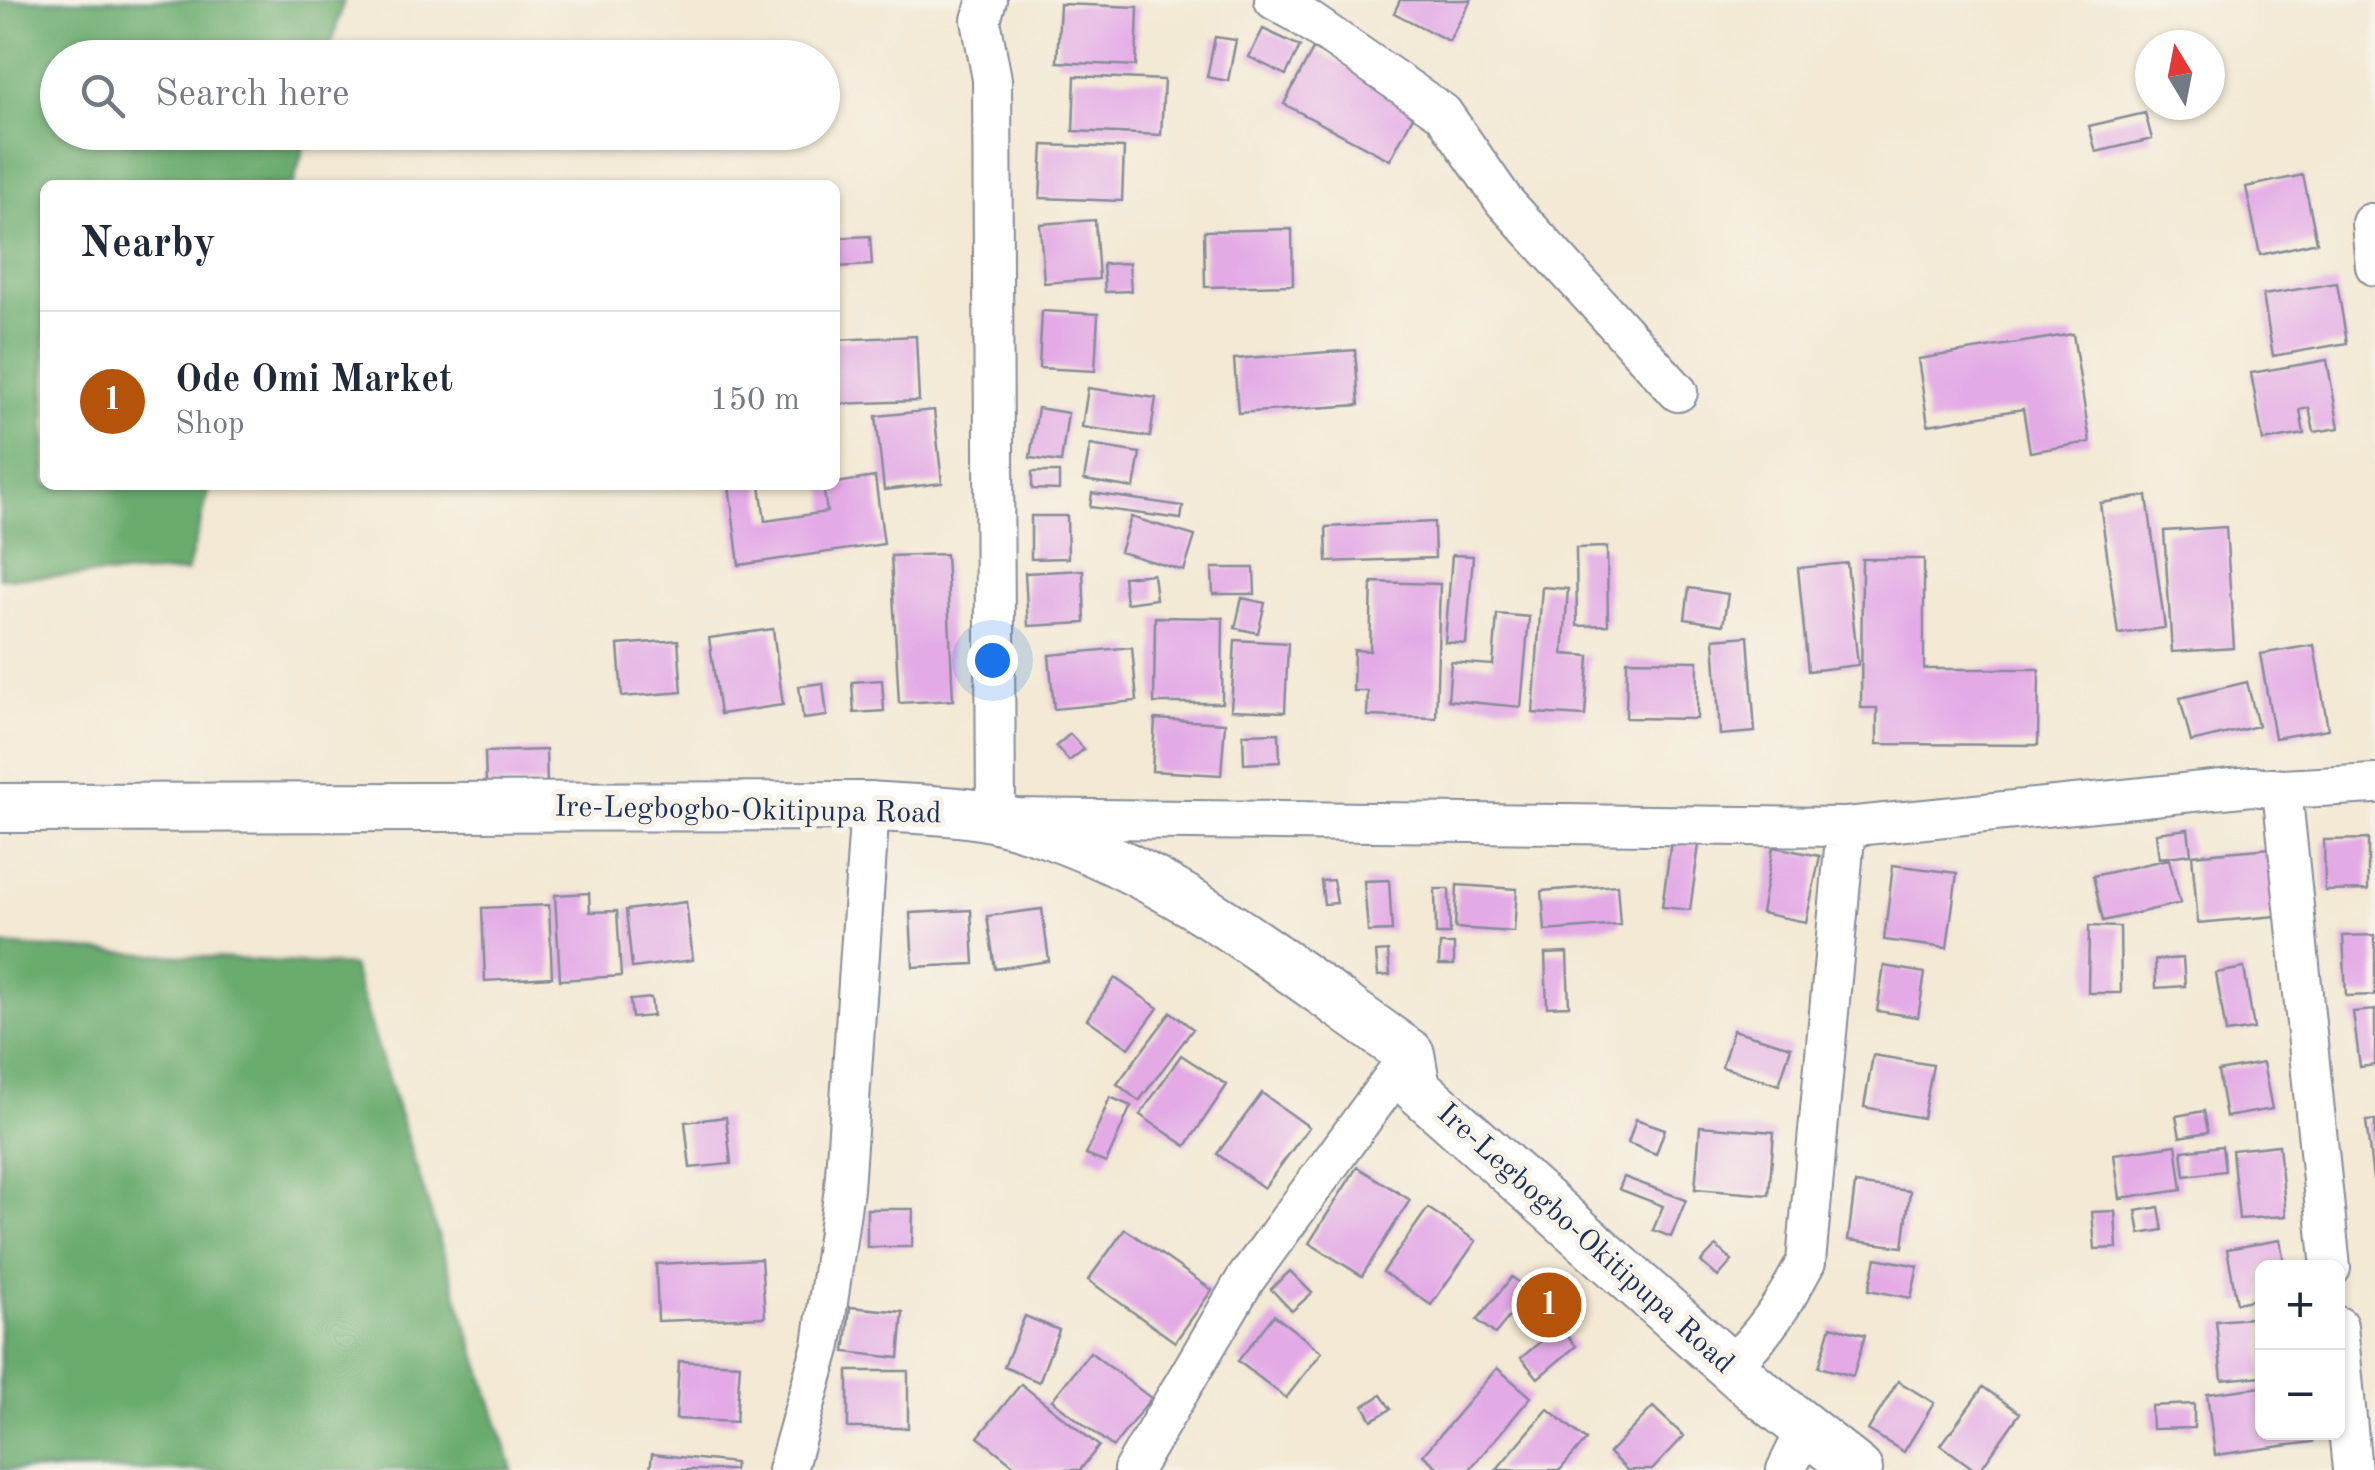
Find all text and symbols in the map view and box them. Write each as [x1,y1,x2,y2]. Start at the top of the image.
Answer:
north arrow [2135,30,2225,120]
search box [40,40,840,150]
icon: search [75,68,130,123]
text: Search here [155,76,350,114]
text: Nearby [80,224,216,266]
text: Ode Omi Market [175,362,453,400]
text: 1 [103,385,122,417]
text: 150 m [710,385,800,417]
text: Shop [175,409,245,441]
your location [967,635,1018,686]
street label: Ire-Legbogbo-Okitipupa Road [554,793,942,829]
street label: Ire-Legbogbo-Okitipupa Road [1431,1098,1739,1380]
map controls [2255,1260,2345,1440]
button: + [2255,1260,2345,1350]
pin: 1 [1516,1268,1582,1342]
button: − [2255,1350,2345,1440]

